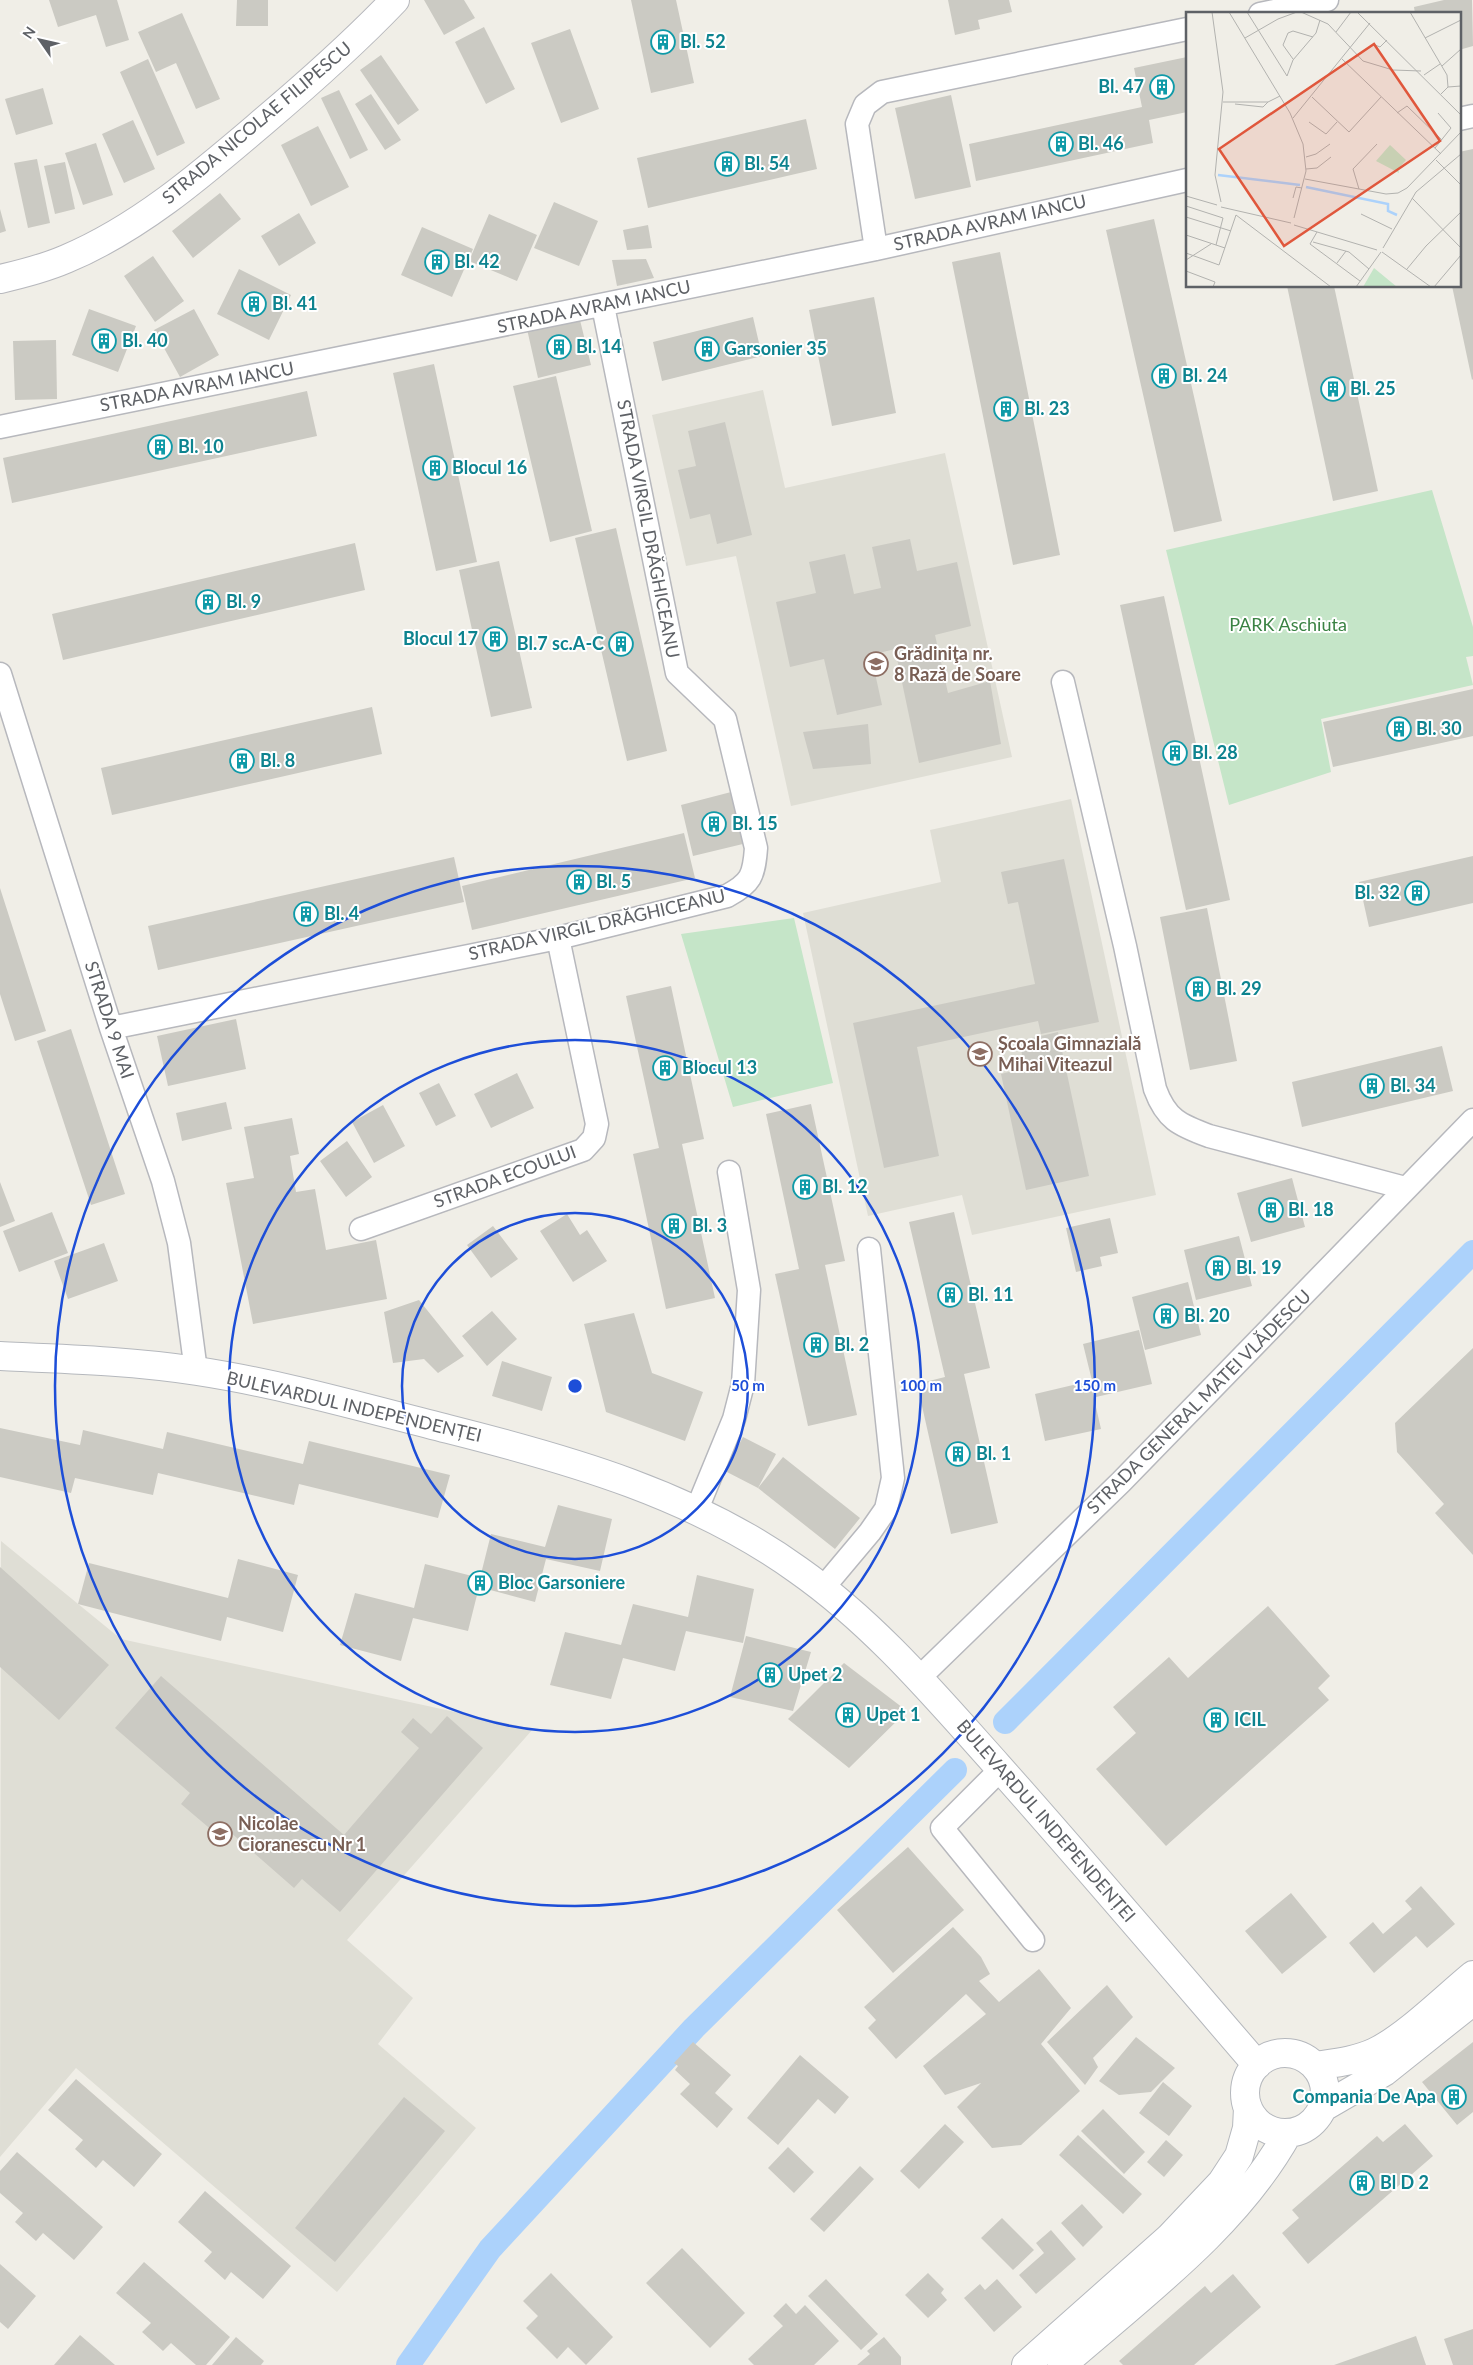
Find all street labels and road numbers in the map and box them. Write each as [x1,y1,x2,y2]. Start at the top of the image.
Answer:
street label: STRADA NICOLAE FILIPESCU [157,37,356,208]
street label: STRADA AVRAM IANCU [891,189,1088,255]
street label: STRADA AVRAM IANCU [495,275,693,337]
street label: STRADA AVRAM IANCU [98,356,296,416]
street label: STRADA VIRGIL DRĂGHICEANU [613,398,685,660]
street label: STRADA VIRGIL DRĂGHICEANU [466,884,727,964]
street label: STRADA 9 MAI [81,958,139,1081]
street label: STRADA ECOULUI [430,1140,579,1212]
street label: STRADA GENERAL MATEI VLĂDESCU [1082,1285,1315,1518]
street label: BULEVARDUL INDEPENDENȚEI [225,1366,484,1446]
street label: BULEVARDUL INDEPENDENȚEI [953,1715,1141,1926]

